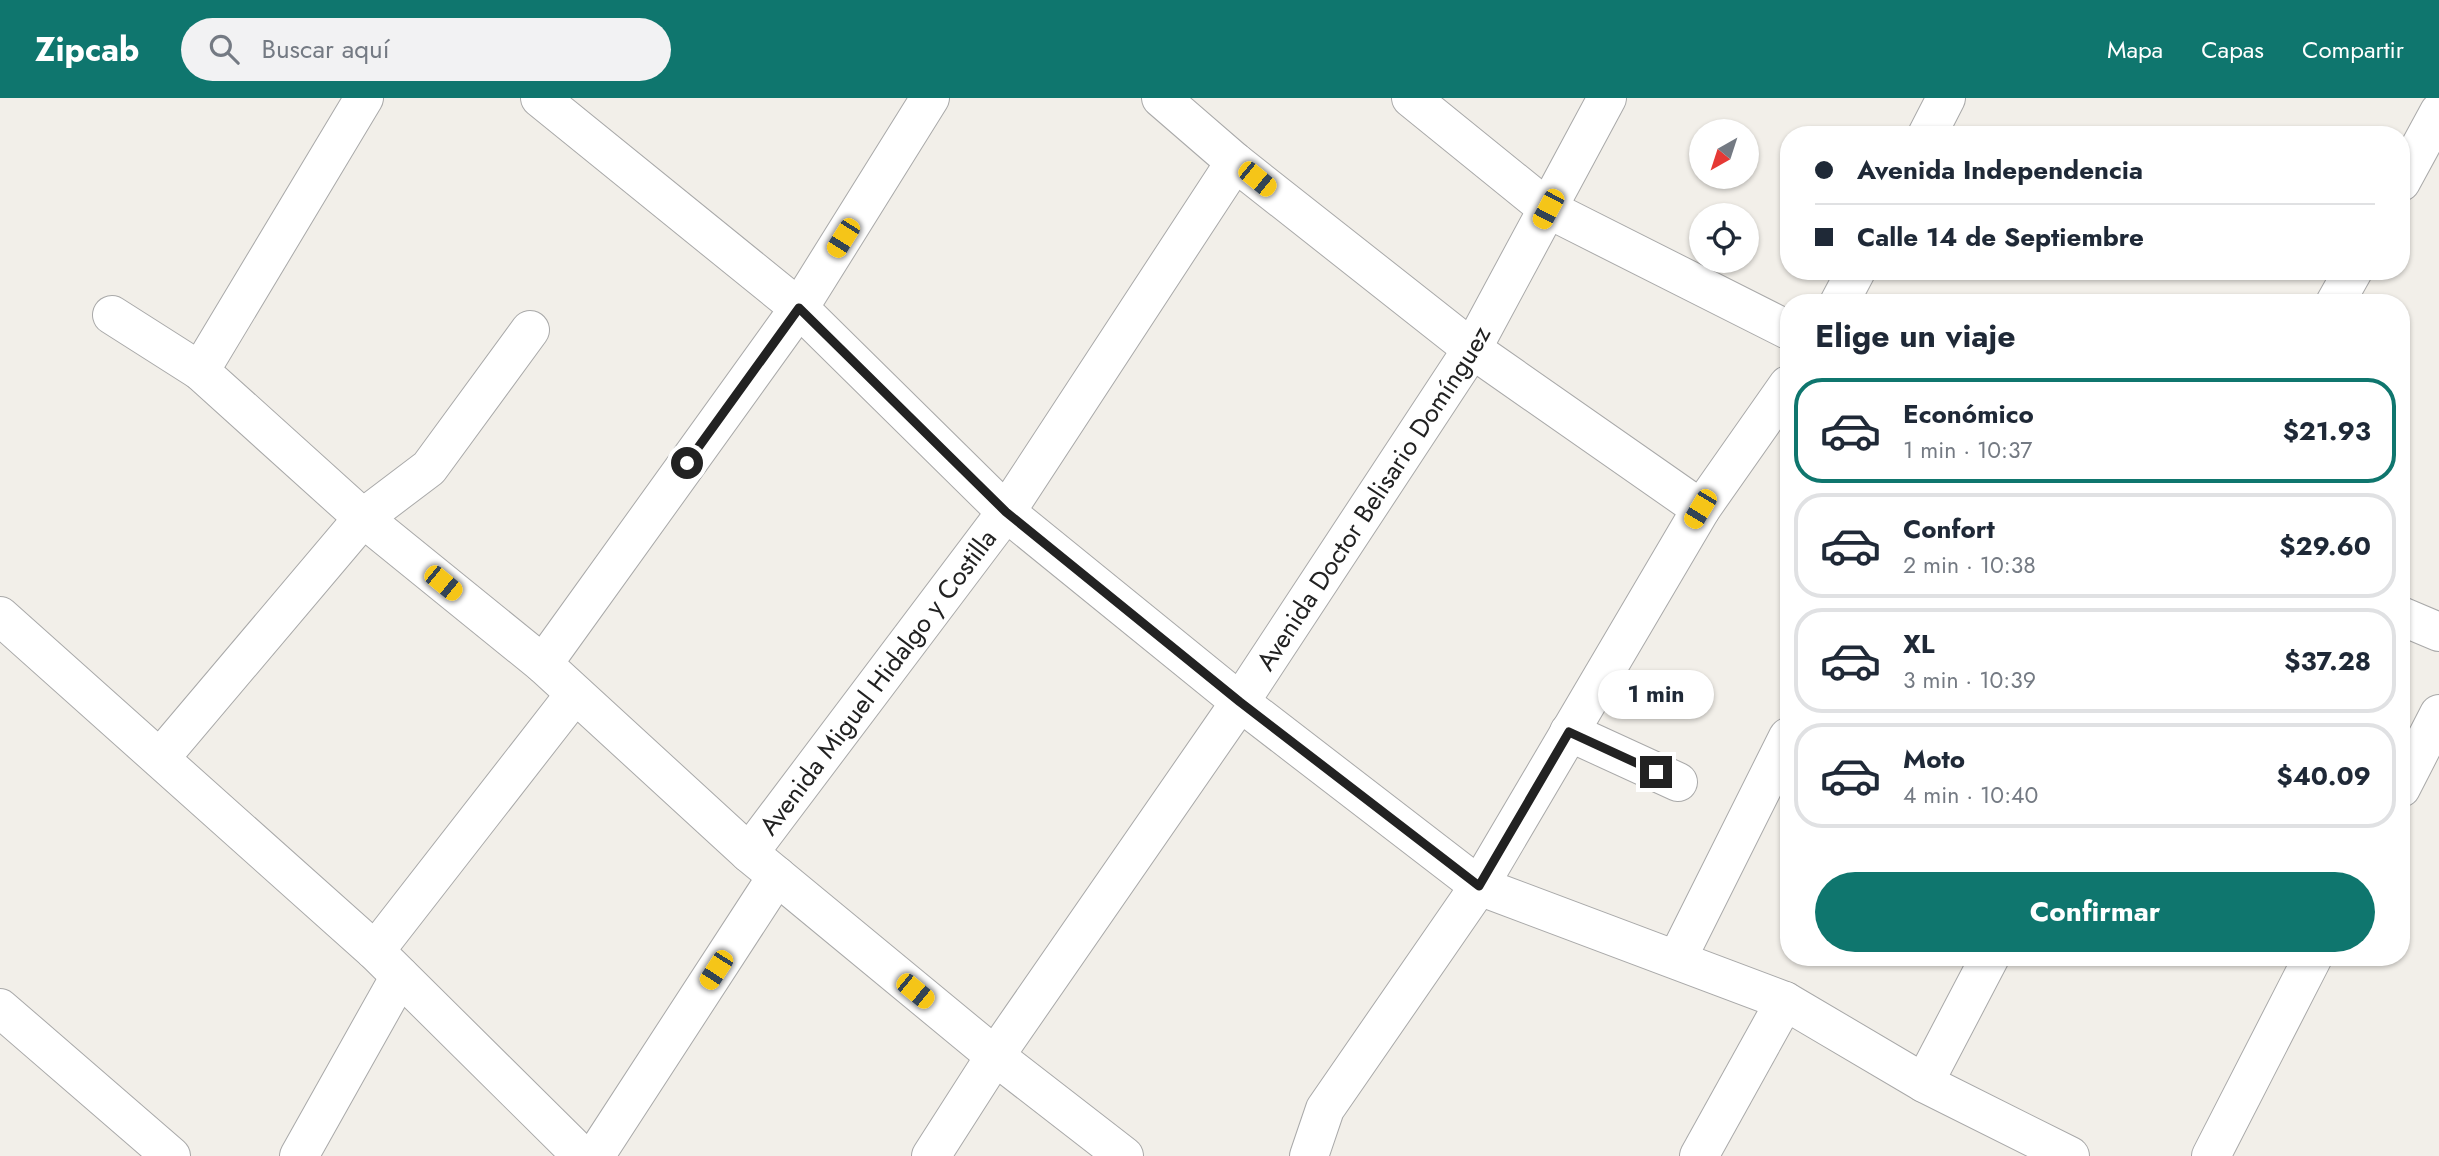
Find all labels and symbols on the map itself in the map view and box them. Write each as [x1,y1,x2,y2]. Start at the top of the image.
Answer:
north arrow [1689,119,1759,189]
car [1235,158,1280,200]
car [1529,186,1568,232]
car [823,215,864,261]
street label: Avenida Doctor Belisario Domínguez [1247,319,1500,678]
route start [671,447,703,479]
car [1681,486,1720,532]
street label: Avenida Miguel Hidalgo y Costilla [750,521,1006,843]
car [421,562,466,604]
callout: 1 min [1598,670,1714,720]
route end [1640,756,1672,788]
car [696,947,737,993]
car [893,970,938,1012]

